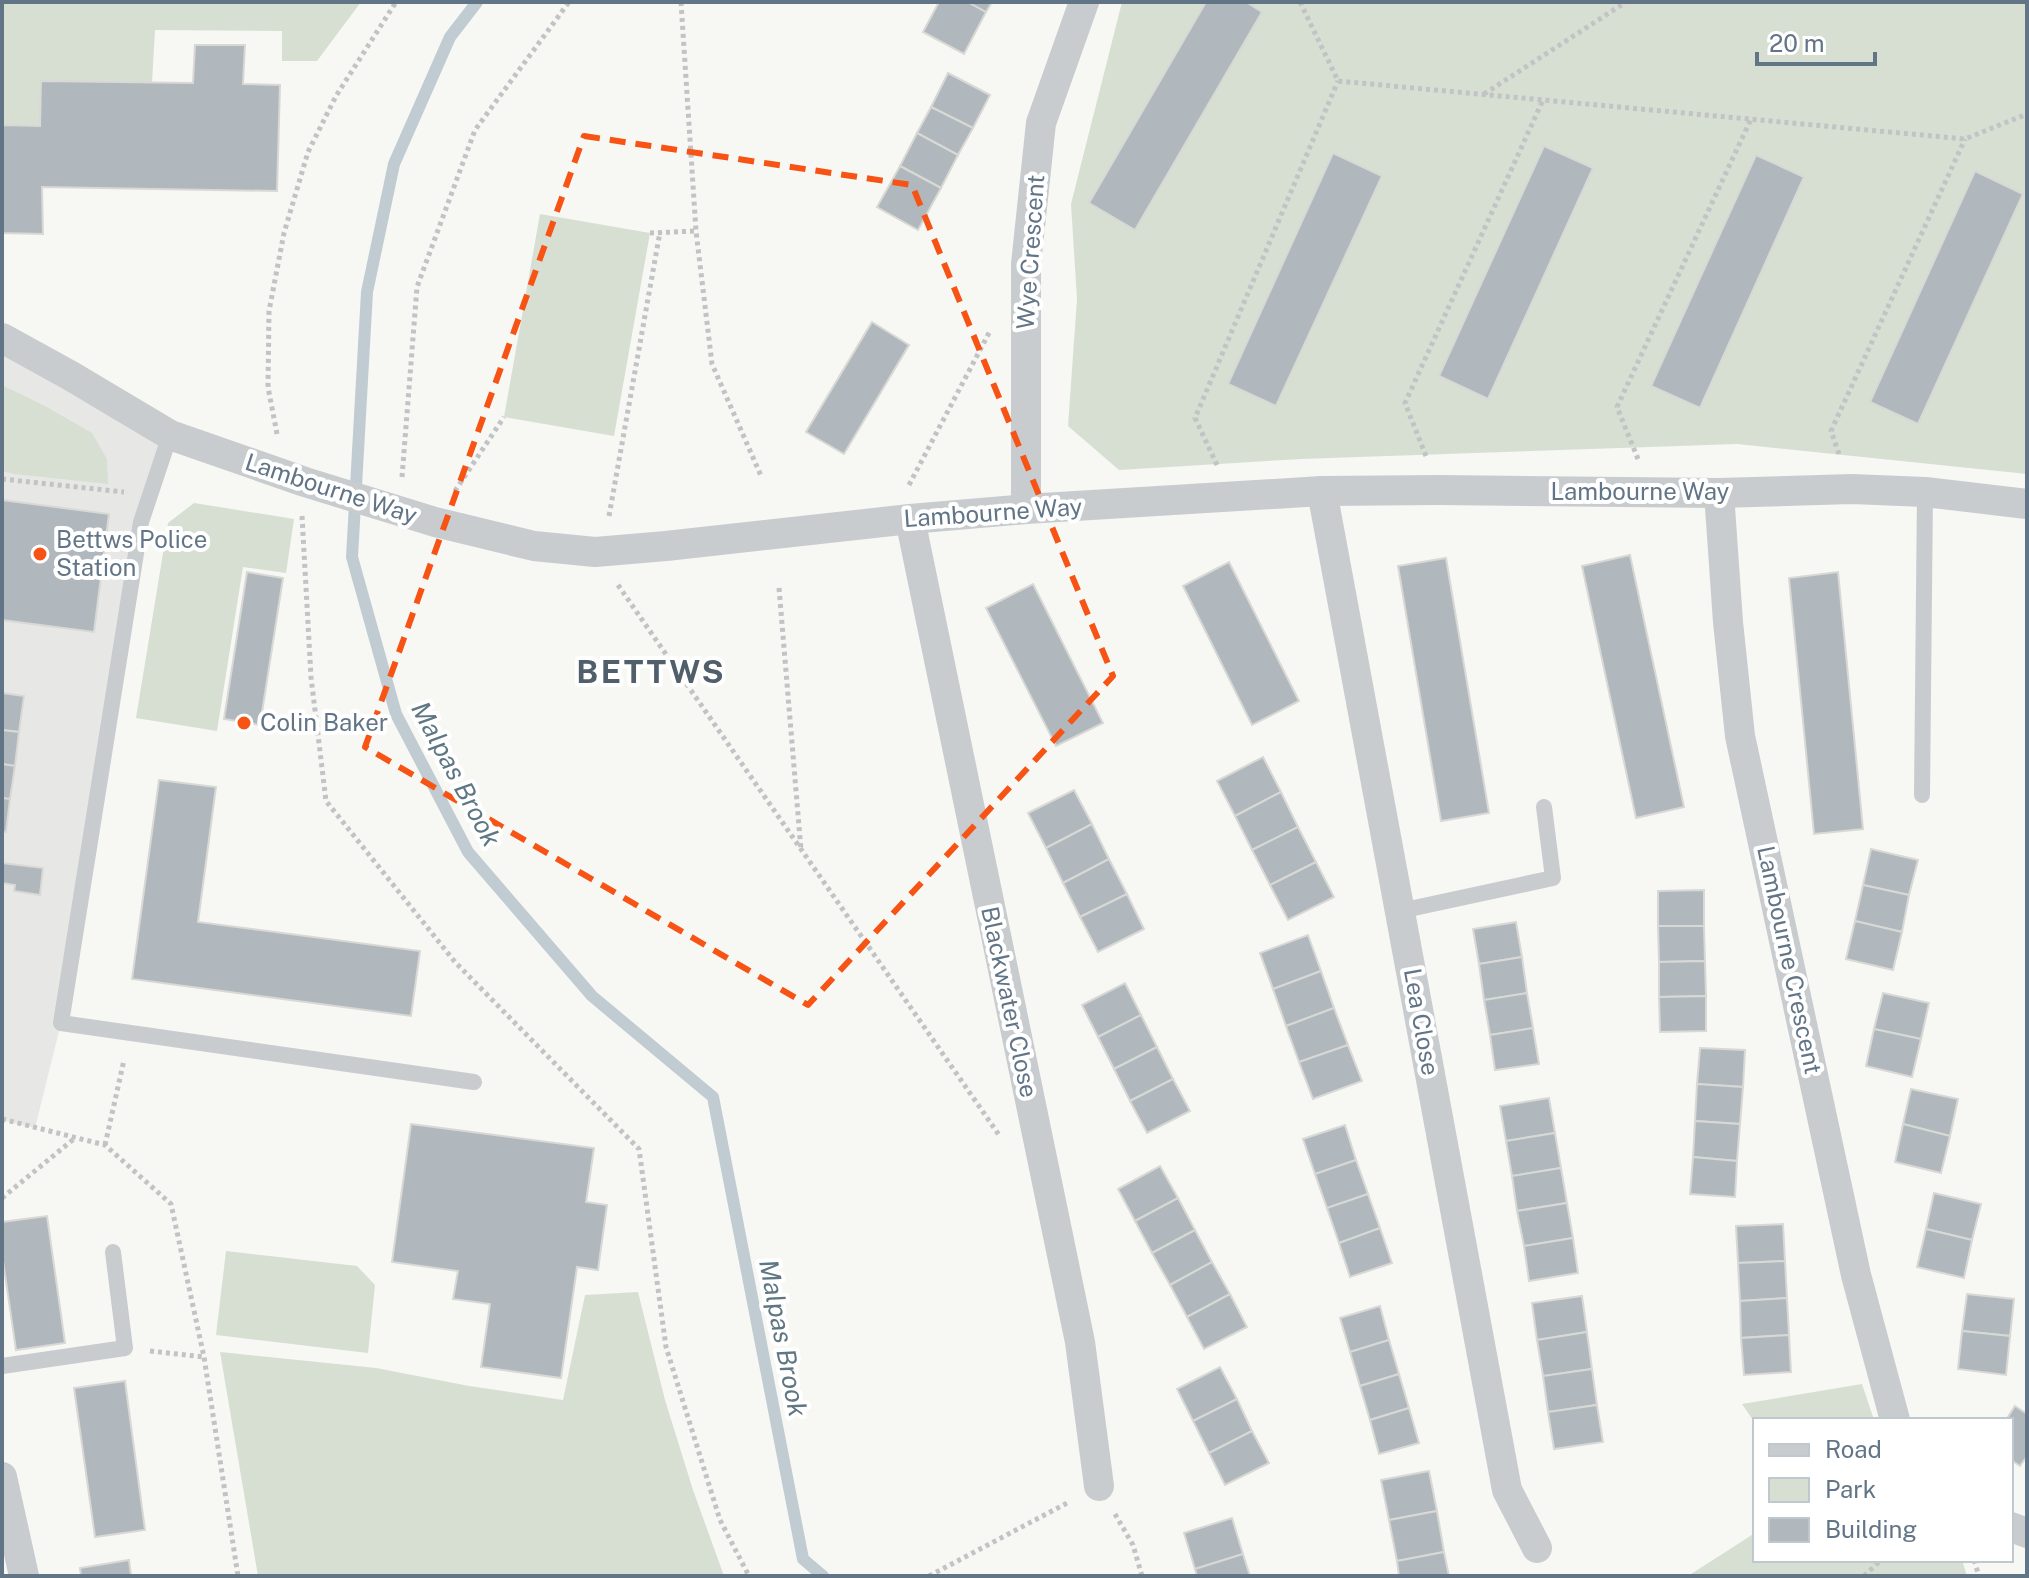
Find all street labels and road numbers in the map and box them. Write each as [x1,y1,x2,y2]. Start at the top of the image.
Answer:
street label: Wye Crescent [1011,173,1049,330]
street label: Lambourne Way [242,447,421,529]
street label: Lambourne Way [1551,477,1730,505]
street label: Lambourne Way [903,492,1083,532]
street label: Lambourne Crescent [1752,843,1828,1076]
street label: Blackwater Close [976,904,1044,1100]
street label: Lea Close [1399,966,1445,1078]

